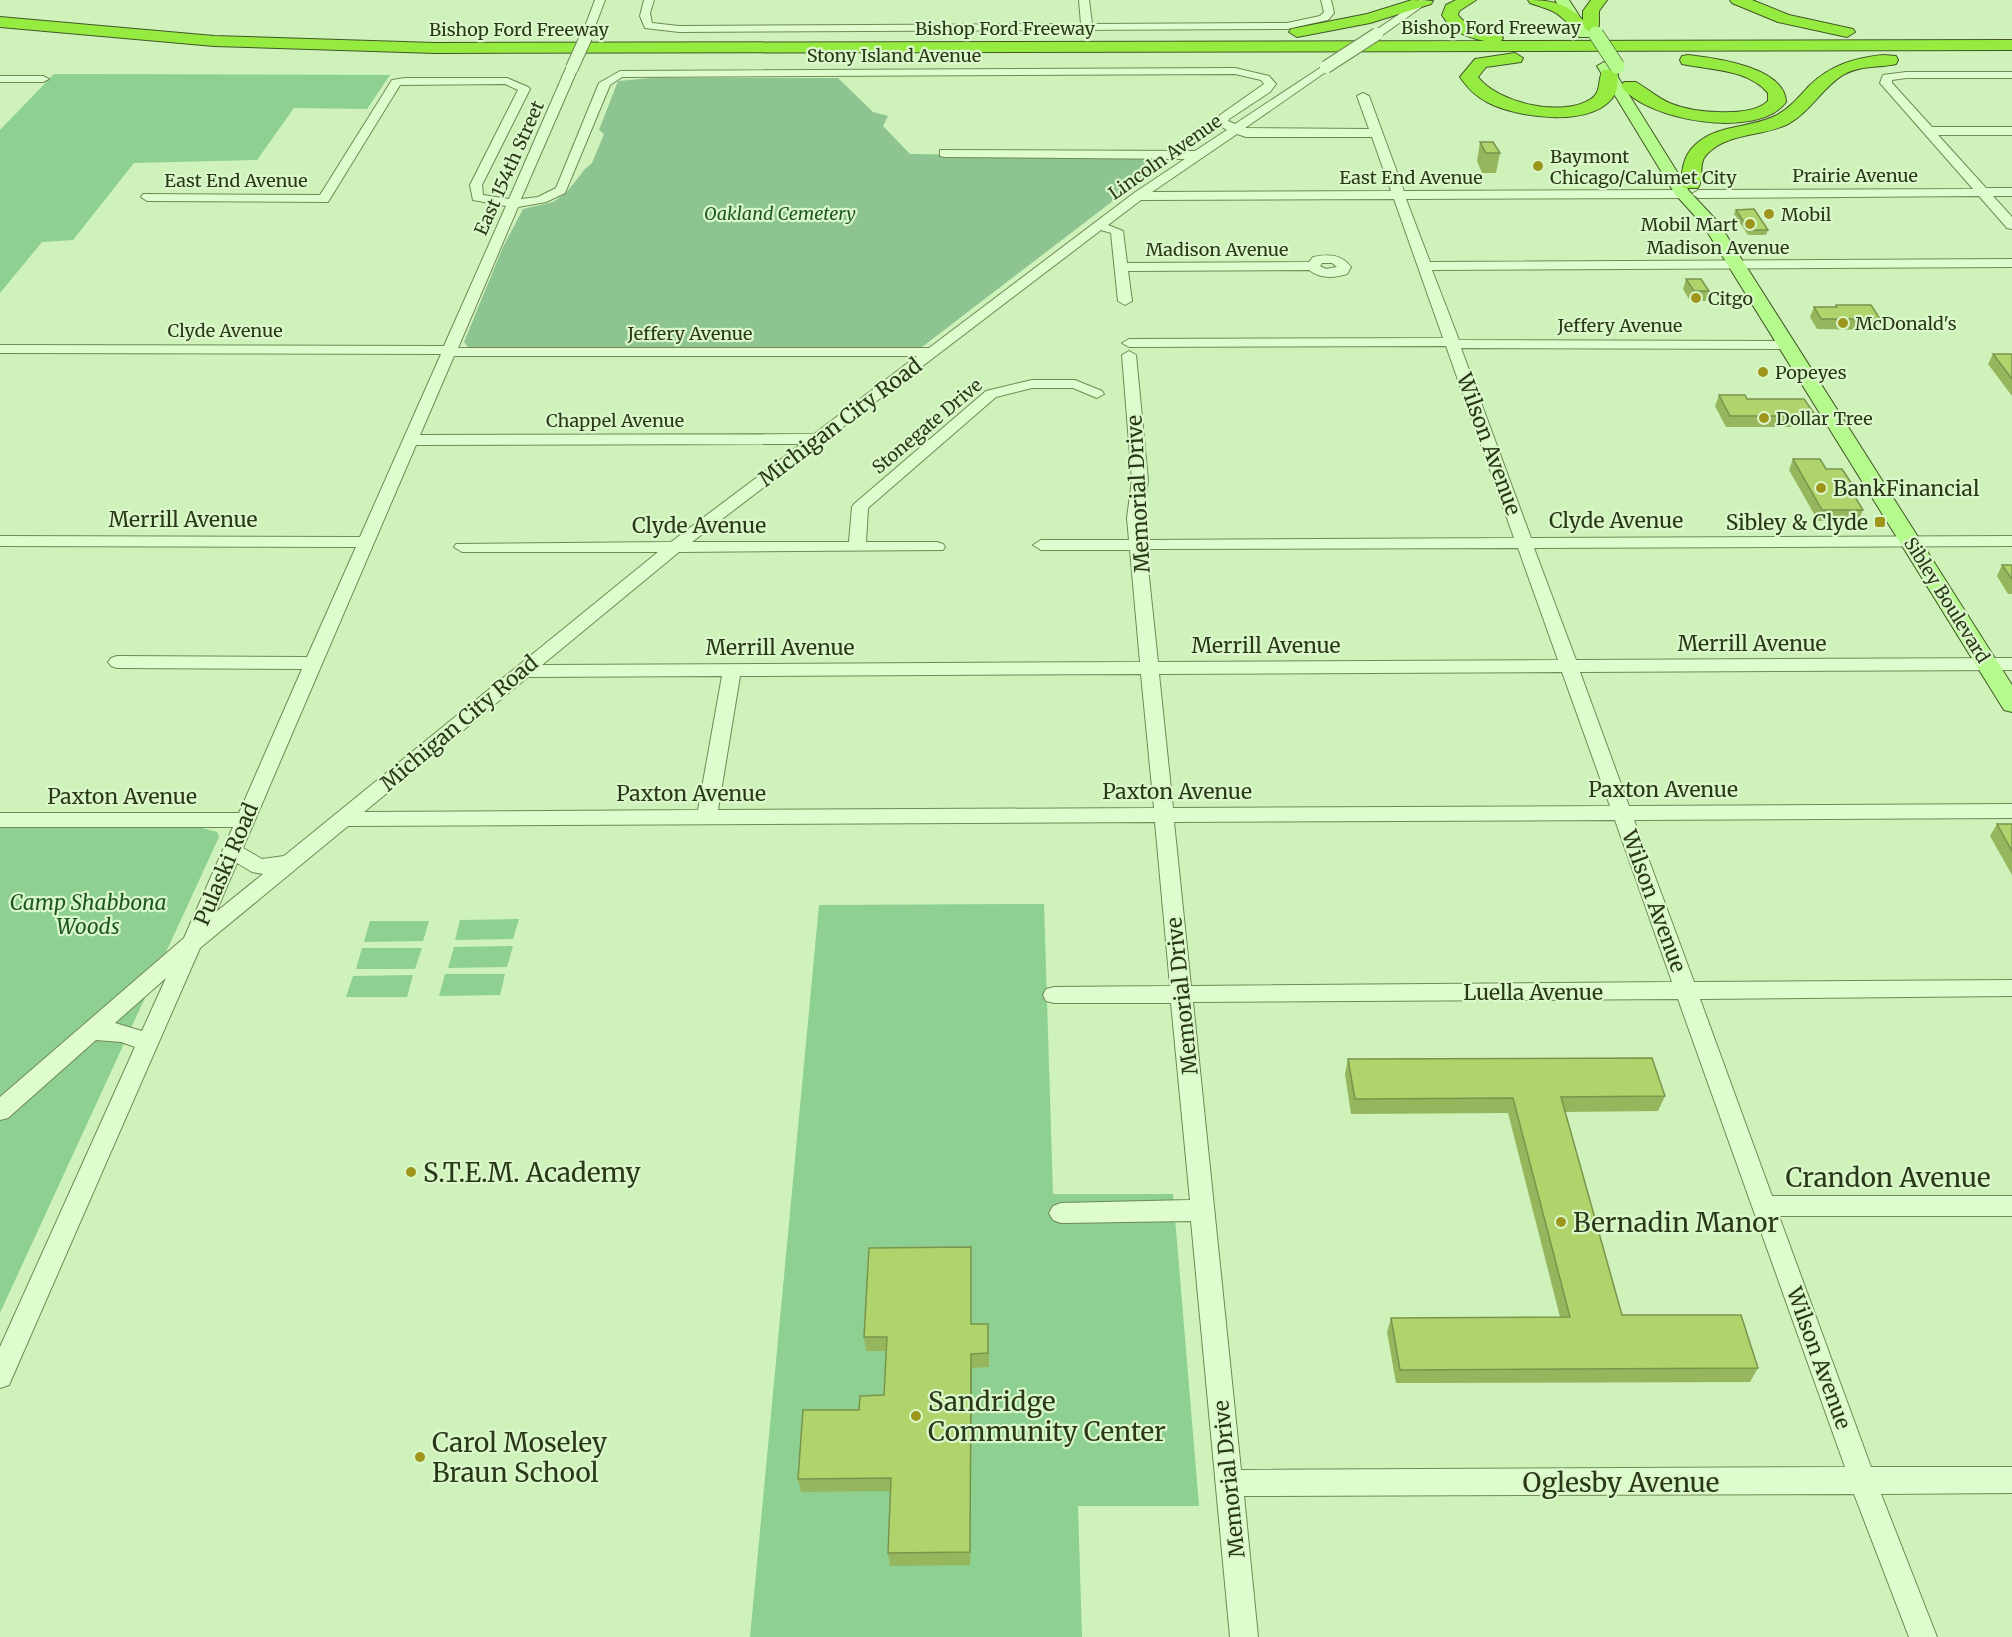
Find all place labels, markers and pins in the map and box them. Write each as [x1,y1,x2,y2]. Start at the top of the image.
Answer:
place label: Baymont Chicago/Calumet City [1550,145,1737,189]
marker: Baymont Chicago/Calumet City [1531,159,1545,173]
place label: Mobil [1781,203,1832,226]
marker: Mobil [1762,207,1776,221]
place label: Mobil Mart [1641,213,1738,236]
marker: Mobil Mart [1743,217,1757,231]
place label: Citgo [1708,287,1753,310]
marker: Citgo [1689,291,1703,305]
place label: McDonald's [1855,312,1957,335]
marker: McDonald's [1836,316,1850,330]
place label: Popeyes [1775,361,1847,384]
marker: Popeyes [1756,365,1770,379]
place label: Dollar Tree [1776,407,1873,430]
marker: Dollar Tree [1757,411,1771,425]
place label: BankFinancial [1833,475,1980,502]
marker: BankFinancial [1814,481,1828,495]
place label: Sibley & Clyde [1726,509,1868,536]
marker: Sibley & Clyde [1873,515,1887,529]
place label: S.T.E.M. Academy [423,1156,642,1189]
marker: S.T.E.M. Academy [404,1165,418,1179]
place label: Bernadin Manor [1573,1206,1779,1239]
marker: Bernadin Manor [1554,1215,1568,1229]
place label: Sandridge Community Center [928,1385,1166,1448]
marker: Sandridge Community Center [909,1409,923,1423]
place label: Carol Moseley Braun School [432,1426,608,1489]
marker: Carol Moseley Braun School [413,1450,427,1464]

